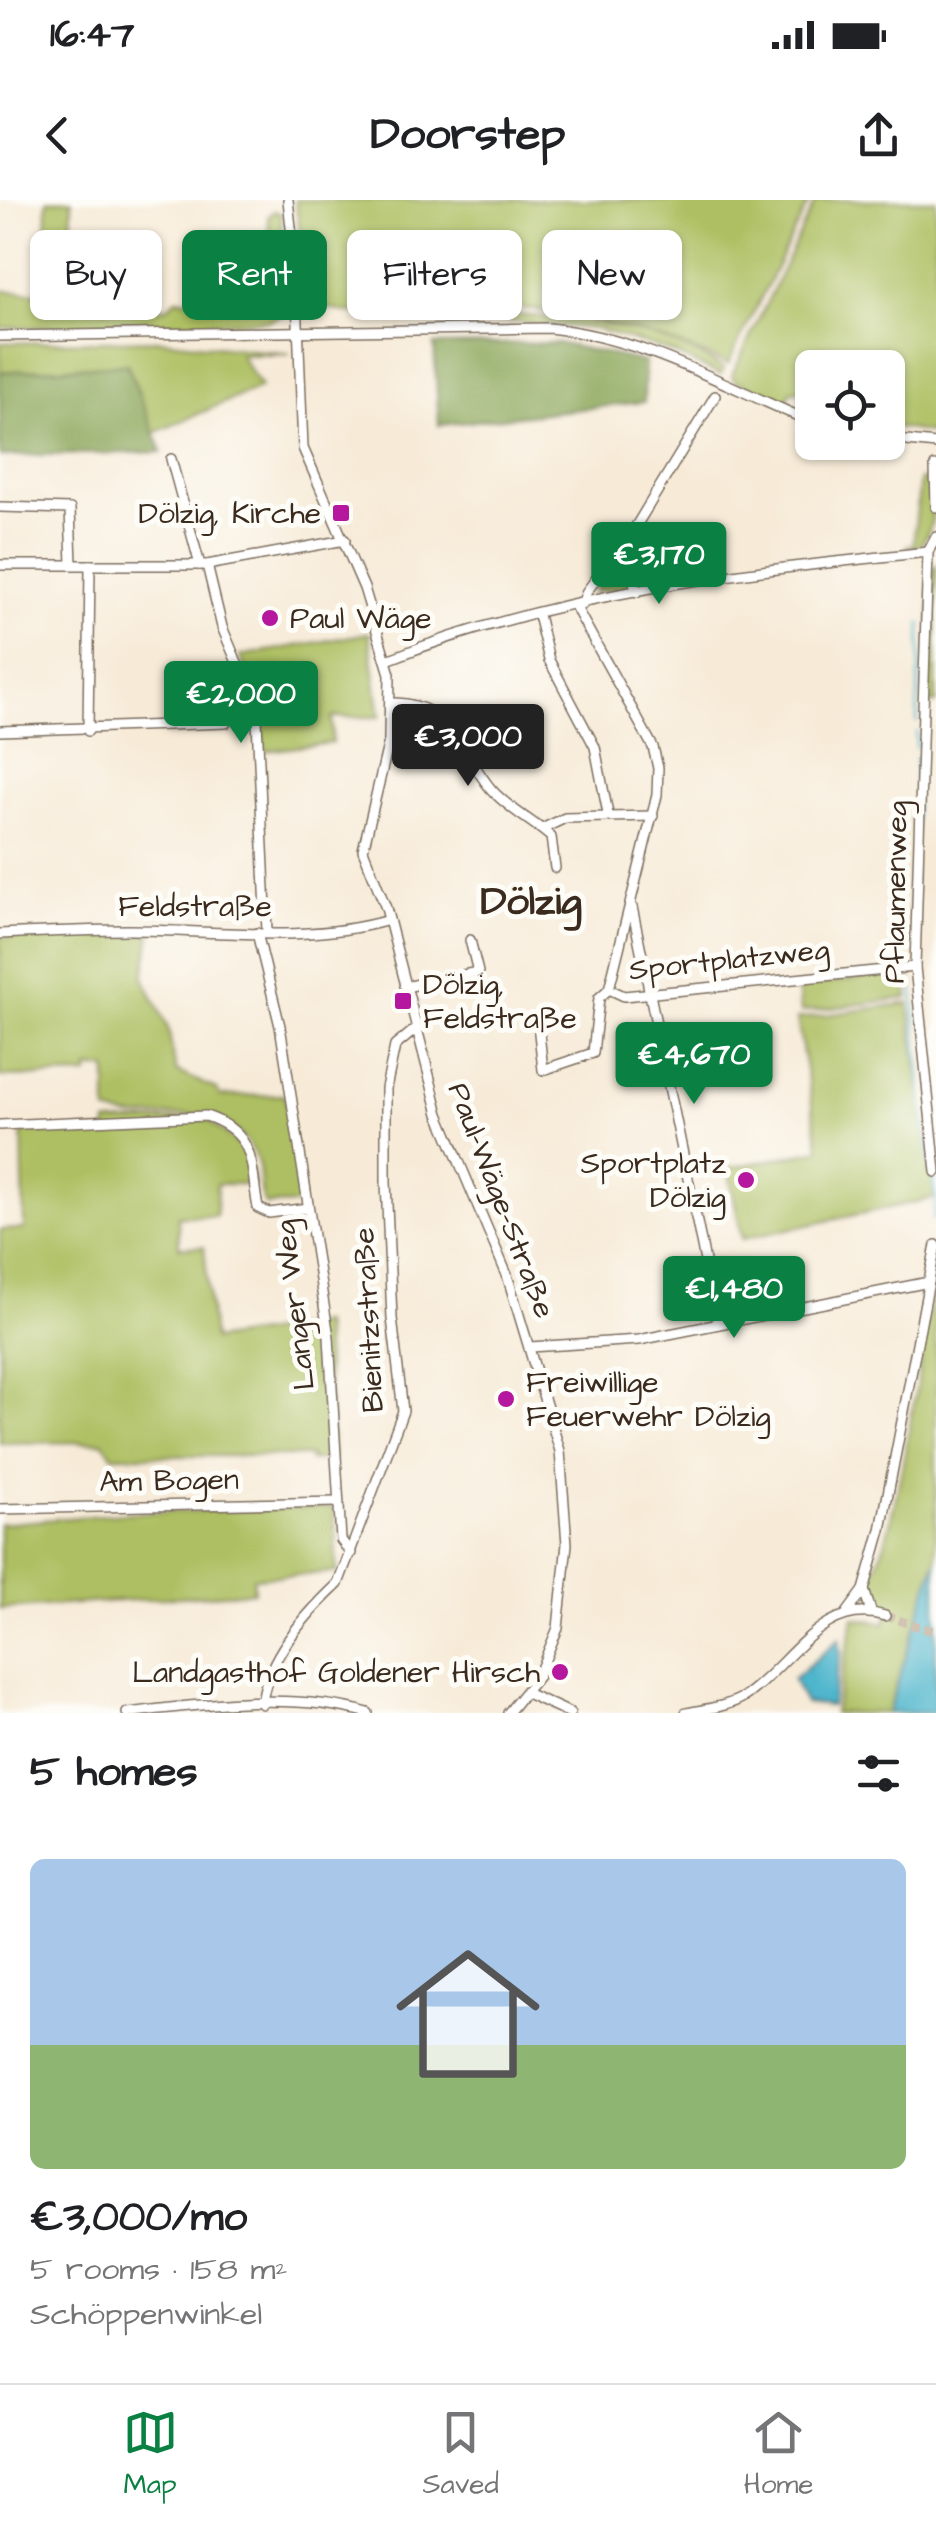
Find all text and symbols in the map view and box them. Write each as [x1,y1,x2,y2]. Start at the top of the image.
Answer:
text: 16:47 [50,9,134,61]
text: Doorstep [371,104,565,166]
icon: back [30,108,85,163]
icon: share [851,108,906,163]
chip: Buy [30,230,162,320]
chip: Rent [182,230,327,320]
chip: Filters [347,230,522,320]
chip: New [542,230,682,320]
map controls [795,350,905,460]
button: locate [795,350,905,460]
place label: Dölzig, Kirche [138,493,321,536]
marker: Dölzig, Kirche [330,502,352,524]
pin: €3,170 [578,522,740,607]
text: €3,170 [613,532,705,577]
place label: Paul Wäge [290,598,432,641]
marker: Paul Wäge [259,607,281,629]
pin: €2,000 [160,661,322,746]
text: €2,000 [186,671,296,716]
pin: €3,000 [387,704,549,789]
text: €3,000 [414,714,522,759]
street label: Pflaumenweg [873,800,920,984]
district label: Dölzig [480,875,582,931]
street label: Feldstraße [118,886,272,928]
street label: Sportplatzweg [627,929,831,992]
place label: Dölzig, Feldstraße [423,964,577,1040]
marker: Dölzig, Feldstraße [392,990,414,1012]
pin: €4,670 [613,1022,775,1107]
text: €4,670 [638,1032,750,1077]
street label: Paul-Wäge-Straße [436,1077,565,1324]
place label: Sportplatz Dölzig [581,1143,726,1220]
marker: Sportplatz Dölzig [735,1169,757,1191]
street label: Langer Weg [264,1217,327,1392]
street label: Bienitzstraße [343,1226,395,1414]
pin: €1,480 [653,1256,815,1341]
text: €1,480 [685,1266,783,1311]
place label: Freiwillige Feuerwehr Dölzig [526,1362,771,1439]
marker: Freiwillige Feuerwehr Dölzig [495,1388,517,1410]
street label: Am Bogen [99,1459,239,1504]
place label: Landgasthof Goldener Hirsch [132,1652,540,1695]
marker: Landgasthof Goldener Hirsch [549,1661,571,1683]
text: 5 homes [30,1744,197,1802]
icon: filters [851,1746,906,1801]
icon: home [378,1924,558,2104]
text: €3,000/mo [30,2189,247,2247]
text: 5 rooms · 158 m² [30,2247,287,2292]
text: Schöppenwinkel [30,2292,262,2337]
tab: Map [123,2405,178,2504]
tab: Saved [423,2405,499,2504]
tab: Home [744,2405,813,2504]

